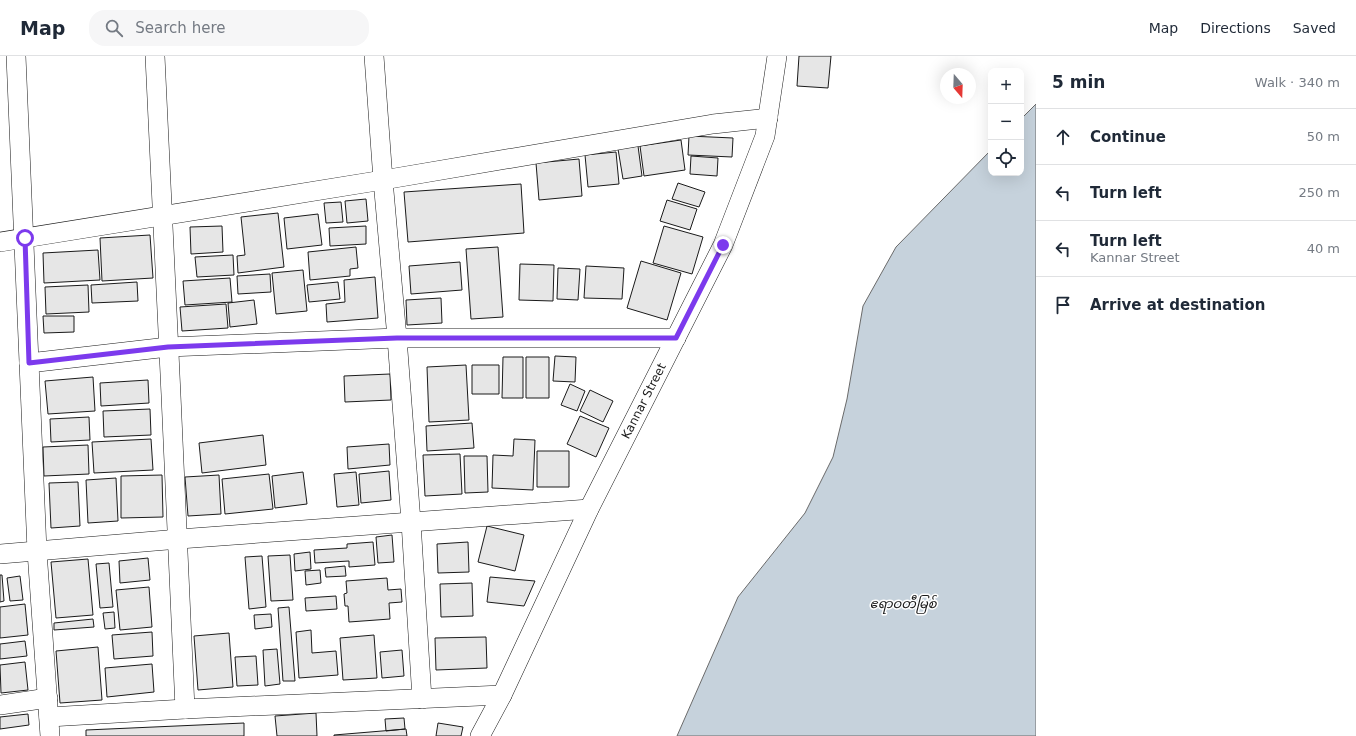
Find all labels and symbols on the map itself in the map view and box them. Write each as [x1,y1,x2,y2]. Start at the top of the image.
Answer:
north arrow [940,68,976,104]
route start [16,229,34,247]
route end [714,236,732,254]
street label: Kannar Street [619,361,669,441]
water label: ဧရာဝတီမြစ် [870,594,938,615]

